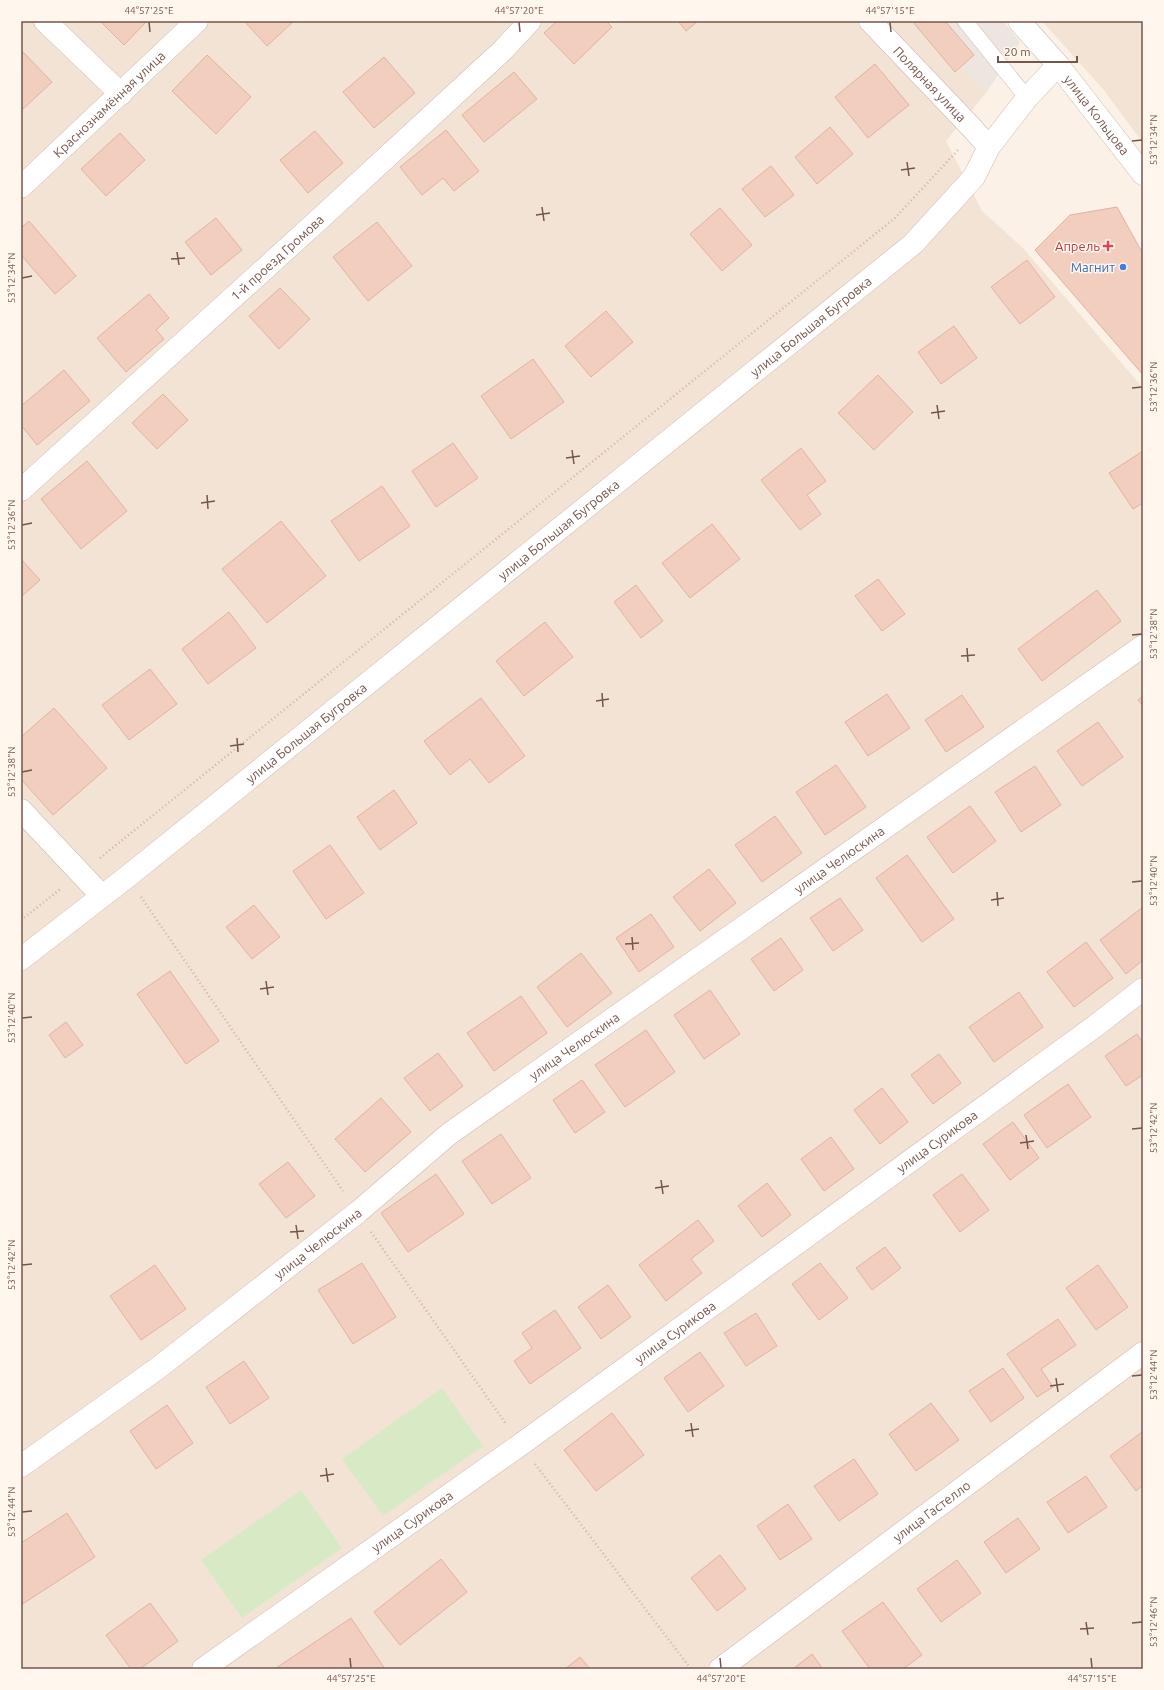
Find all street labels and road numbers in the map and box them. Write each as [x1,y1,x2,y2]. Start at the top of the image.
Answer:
street label: Полярная улица [891,43,969,125]
street label: Краснознамённая улица [50,48,168,160]
street label: улица Кольцова [1061,72,1132,158]
street label: 1-й проезд Громова [228,212,326,303]
street label: улица Большая Бугровка [748,273,874,379]
street label: улица Большая Бугровка [495,477,622,582]
street label: улица Большая Бугровка [243,680,369,786]
street label: улица Челюскина [792,823,887,896]
street label: улица Челюскина [527,1010,622,1082]
street label: улица Сурикова [894,1107,980,1175]
street label: улица Челюскина [271,1205,364,1282]
street label: улица Сурикова [632,1298,718,1366]
street label: улица Гастелло [890,1478,973,1544]
street label: улица Сурикова [369,1488,455,1555]

